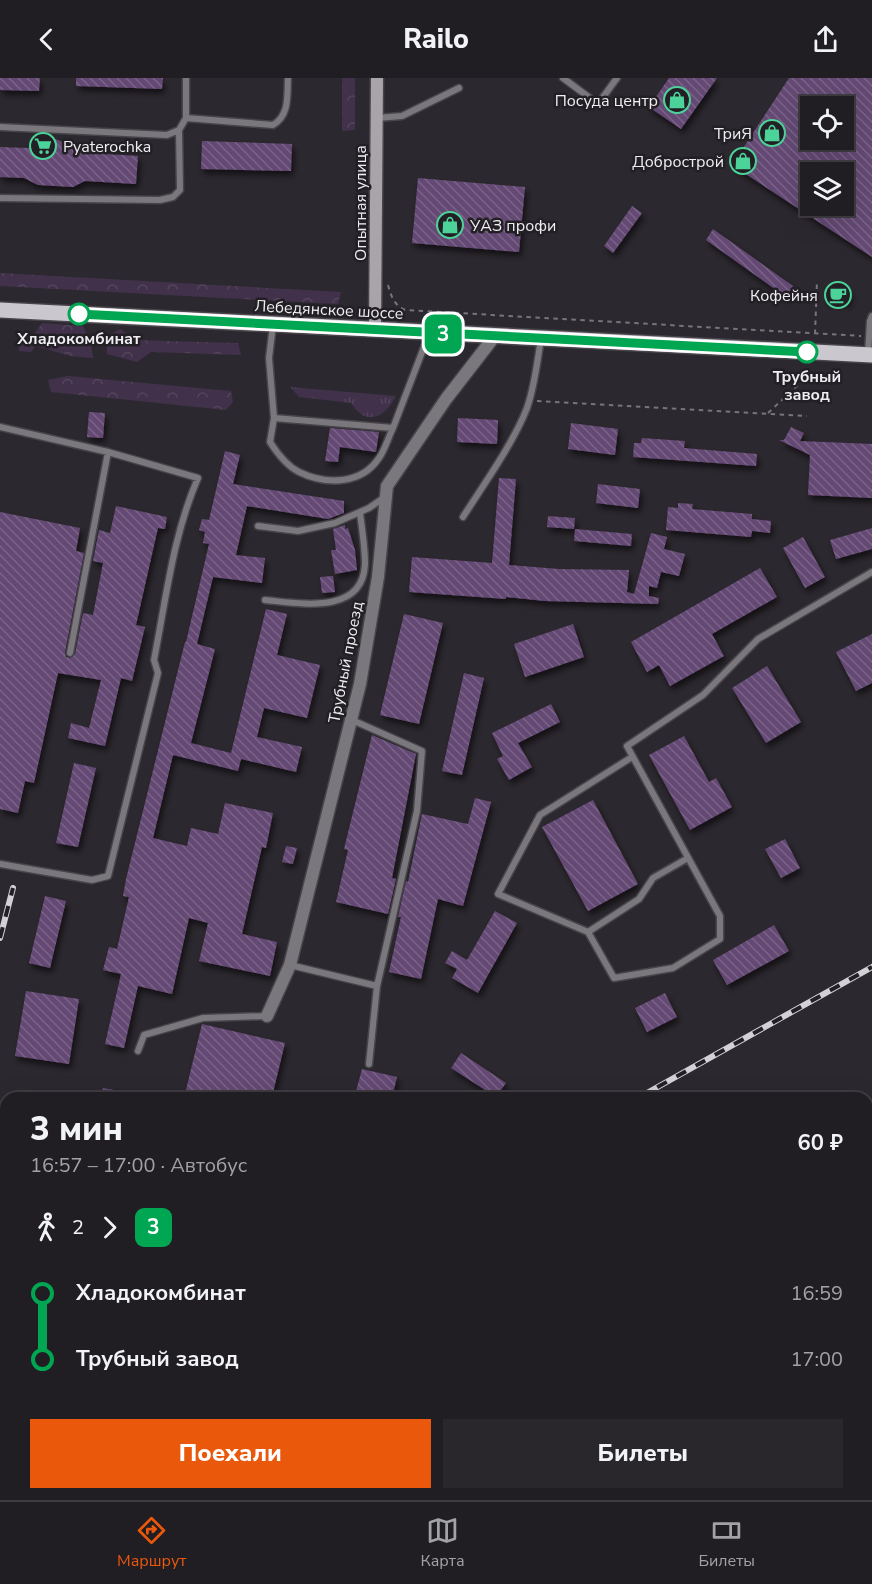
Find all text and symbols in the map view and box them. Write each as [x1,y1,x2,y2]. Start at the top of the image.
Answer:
text: Railo [403,21,469,58]
icon: back [30,23,63,56]
icon: share [809,23,842,56]
shop icon: Посуда центр [662,85,692,115]
place label: Посуда центр [555,90,658,112]
map controls [800,96,854,216]
button: locate [800,96,854,150]
shop icon: ТриЯ [757,118,787,148]
place label: ТриЯ [714,123,752,145]
supermarket icon: Pyaterochka [28,131,58,161]
place label: Pyaterochka [63,136,151,158]
street label: Опытная улица [350,145,372,261]
shop icon: Добрострой [728,146,758,176]
place label: Добрострой [632,151,724,173]
button: layers [800,162,854,216]
shop icon: УАЗ профи [435,210,465,240]
place label: УАЗ профи [469,215,556,237]
cafe icon: Кофейня [823,280,853,310]
place label: Кофейня [750,285,818,307]
street label: Лебедянское шоссе [254,295,404,325]
marker: Хладокомбинат [68,303,90,325]
line badge: 3 [424,314,462,354]
text: 3 [437,320,449,348]
place label: Хладокомбинат [16,328,141,350]
marker: Трубный завод [796,341,818,363]
place label: Трубный завод [773,366,841,406]
street label: Трубный проезд [323,599,369,725]
text: 3 мин [30,1107,123,1152]
text: 60 ₽ [797,1128,843,1158]
text: 16:57 – 17:00 · Автобус [30,1152,247,1179]
icon: walk [30,1211,63,1244]
icon: forward [93,1211,126,1244]
text: 3 [147,1213,160,1241]
text: 2 [72,1214,84,1241]
text: Хладокомбинат [76,1278,246,1308]
text: 16:59 [790,1280,843,1307]
text: Трубный завод [76,1344,239,1374]
text: 17:00 [790,1346,843,1373]
button: Поехали [30,1419,431,1488]
button: Билеты [443,1419,843,1488]
tab: Маршрут [117,1514,186,1572]
tab: Карта [420,1514,465,1572]
tab: Билеты [698,1514,755,1572]

